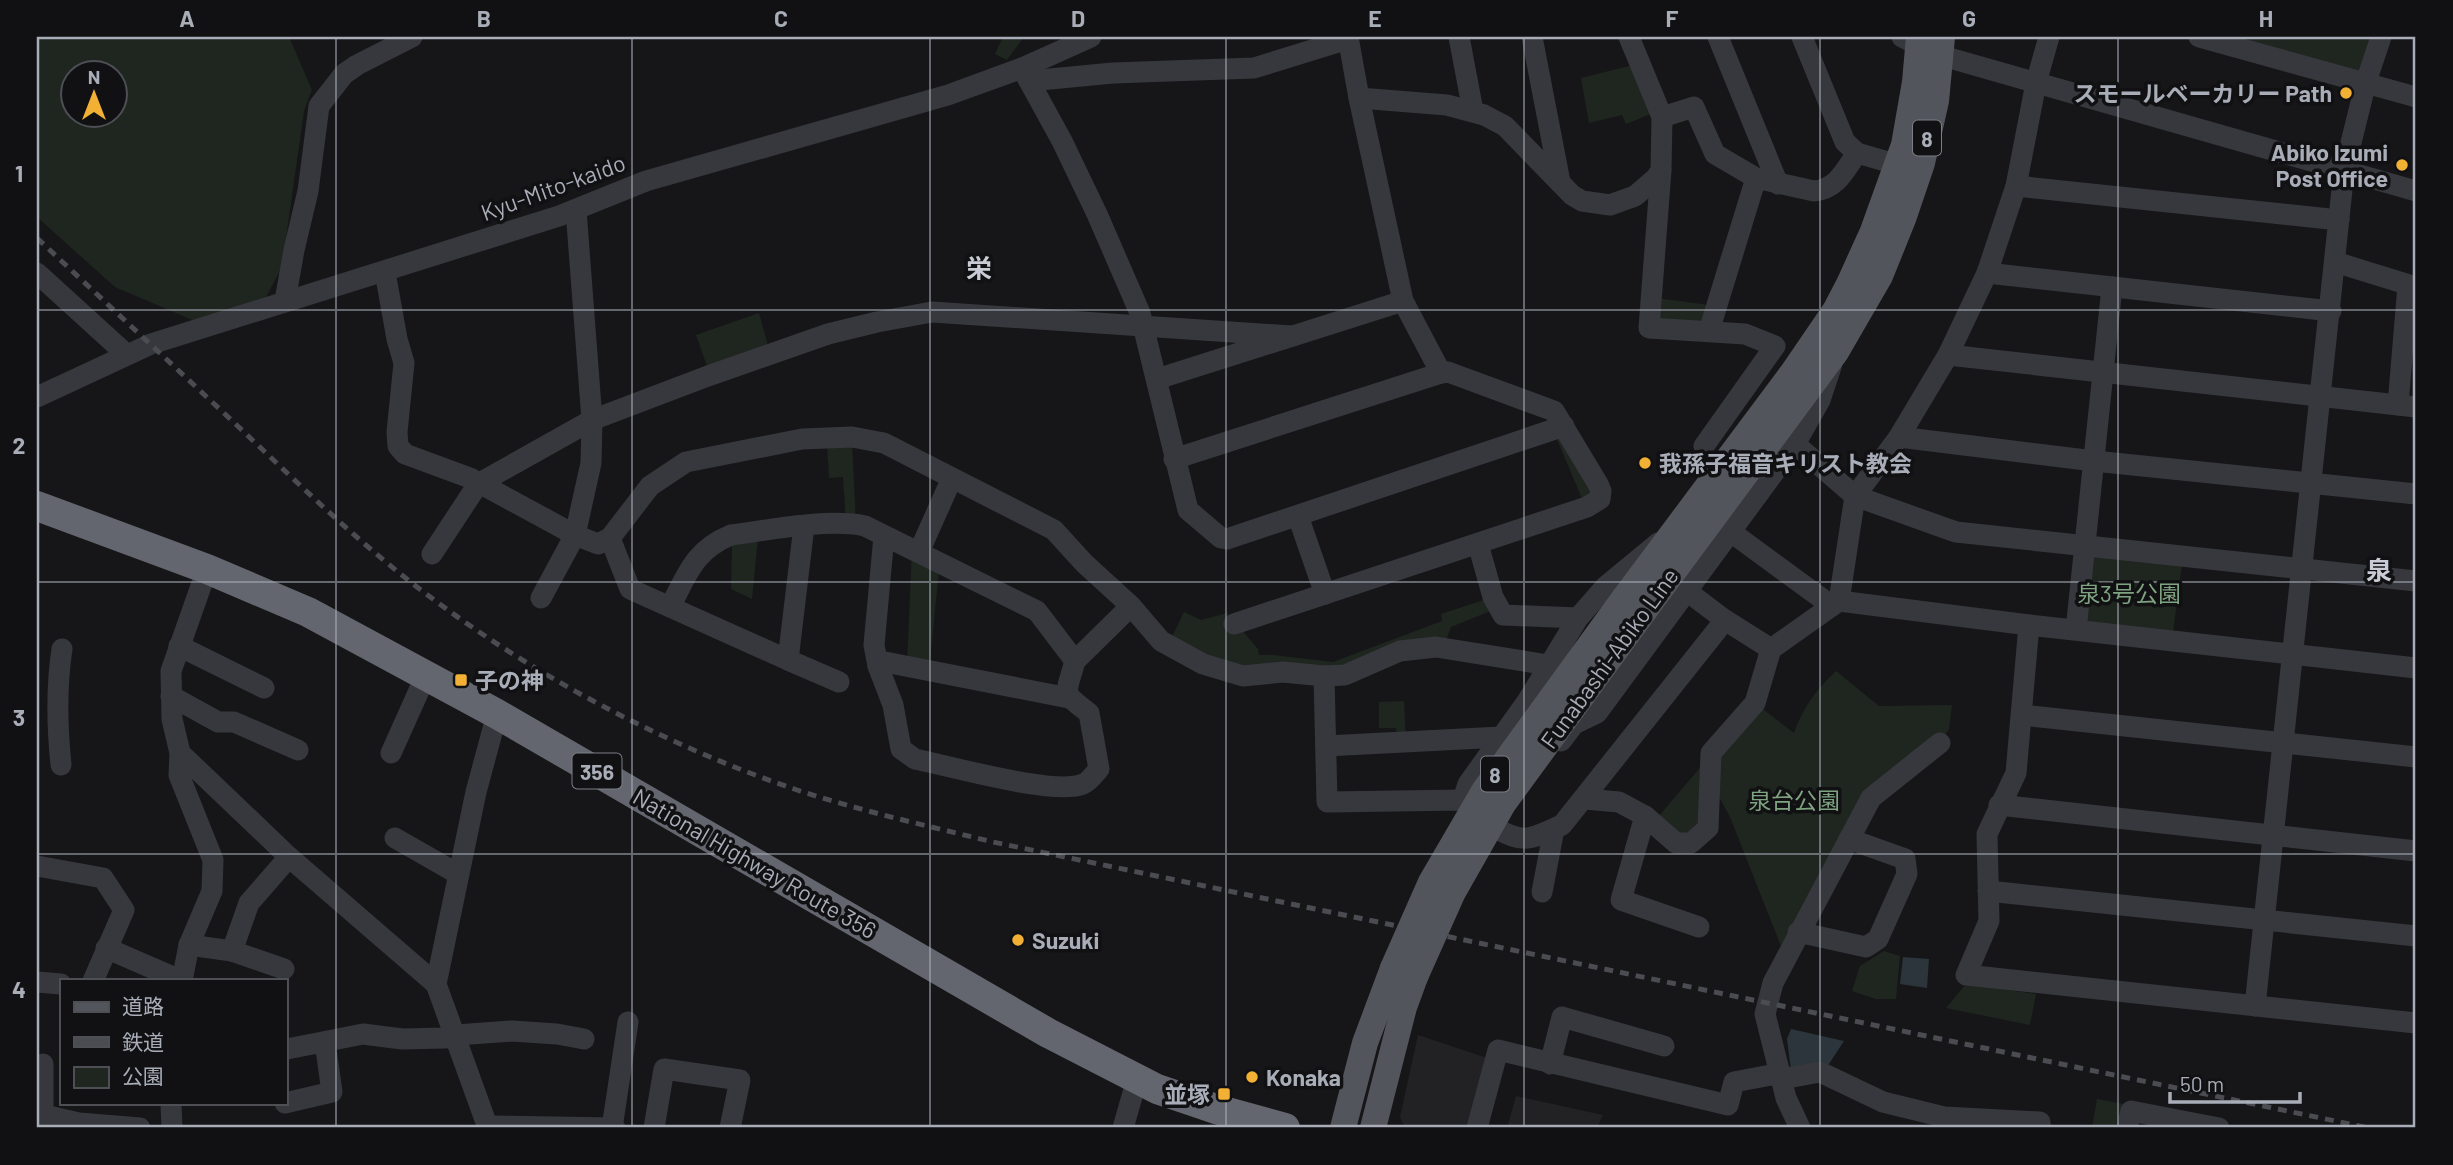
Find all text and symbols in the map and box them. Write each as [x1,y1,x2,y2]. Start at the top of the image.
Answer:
text: A [179,4,195,32]
text: B [477,4,491,32]
text: C [774,4,788,32]
text: D [1071,4,1085,32]
text: E [1368,4,1382,32]
text: F [1666,4,1679,32]
text: G [1962,4,1976,32]
text: H [2259,4,2273,32]
north arrow [60,60,130,130]
text: N [88,65,100,88]
place label: スモールベーカリー Path [2074,79,2332,107]
marker: スモールベーカリー Path [2338,85,2354,101]
road number: 8 [1913,120,1941,156]
place label: Abiko Izumi Post Office [2271,138,2388,192]
street label: Kyu-Mito-kaido [477,148,629,226]
marker: Abiko Izumi Post Office [2394,157,2410,173]
text: 1 [15,159,23,187]
district label: 栄 [966,252,992,283]
text: 2 [13,431,25,459]
place label: 我孫子福音キリスト教会 [1659,449,1912,477]
marker: 我孫子福音キリスト教会 [1637,455,1653,471]
district label: 泉 [2366,554,2392,585]
street label: Funabashi-Abiko Line [1534,562,1684,754]
park label: 泉3号公園 [2077,579,2181,607]
place label: 子の神 [475,666,544,694]
marker: 子の神 [453,672,469,688]
text: 3 [13,703,25,731]
road number: 356 [572,754,622,788]
road number: 8 [1481,756,1509,792]
street label: National Highway Route 356 [629,782,881,944]
park label: 泉台公園 [1748,786,1840,814]
place label: Suzuki [1032,926,1099,954]
marker: Suzuki [1010,932,1026,948]
text: 4 [12,975,26,1003]
legend [60,979,287,1106]
text: 道路 [122,993,164,1018]
text: 鉄道 [122,1029,164,1054]
scale bar [2170,1060,2299,1104]
text: 公園 [122,1063,164,1088]
place label: Konaka [1266,1063,1341,1091]
marker: Konaka [1244,1069,1260,1085]
text: 50 m [2180,1071,2224,1096]
place label: 並塚 [1164,1080,1210,1108]
marker: 並塚 [1216,1086,1232,1102]

